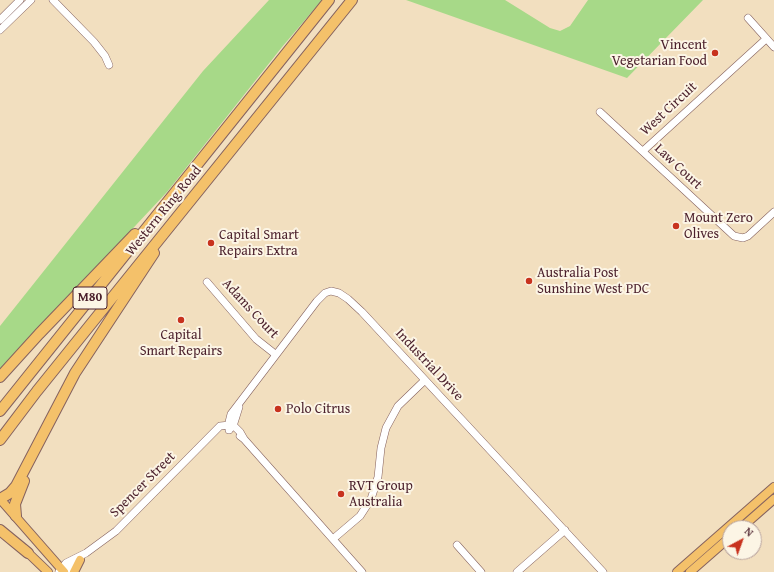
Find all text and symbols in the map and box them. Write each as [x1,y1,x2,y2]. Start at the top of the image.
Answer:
place label: Vincent Vegetarian Food [612,37,707,70]
marker: Vincent Vegetarian Food [710,48,720,58]
street label: West Circuit [637,79,701,139]
street label: Law Court [651,141,705,193]
street label: Western Ring Road [123,163,205,259]
place label: Mount Zero Olives [684,210,753,242]
marker: Mount Zero Olives [671,221,681,231]
place label: Capital Smart Repairs Extra [219,227,299,260]
marker: Capital Smart Repairs Extra [206,238,216,248]
place label: Australia Post Sunshine West PDC [537,265,649,298]
street label: Adams Court [218,276,282,342]
marker: Australia Post Sunshine West PDC [524,276,534,286]
road number: M80 [73,287,107,309]
marker: Capital Smart Repairs [176,315,186,325]
street label: Industrial Drive [391,325,467,405]
place label: Capital Smart Repairs [140,327,222,360]
place label: Polo Citrus [286,401,350,417]
marker: Polo Citrus [273,404,283,414]
street label: Spencer Street [107,449,179,521]
place label: RVT Group Australia [349,478,413,510]
marker: RVT Group Australia [336,489,346,499]
north arrow [722,520,762,560]
text: N [741,523,757,540]

